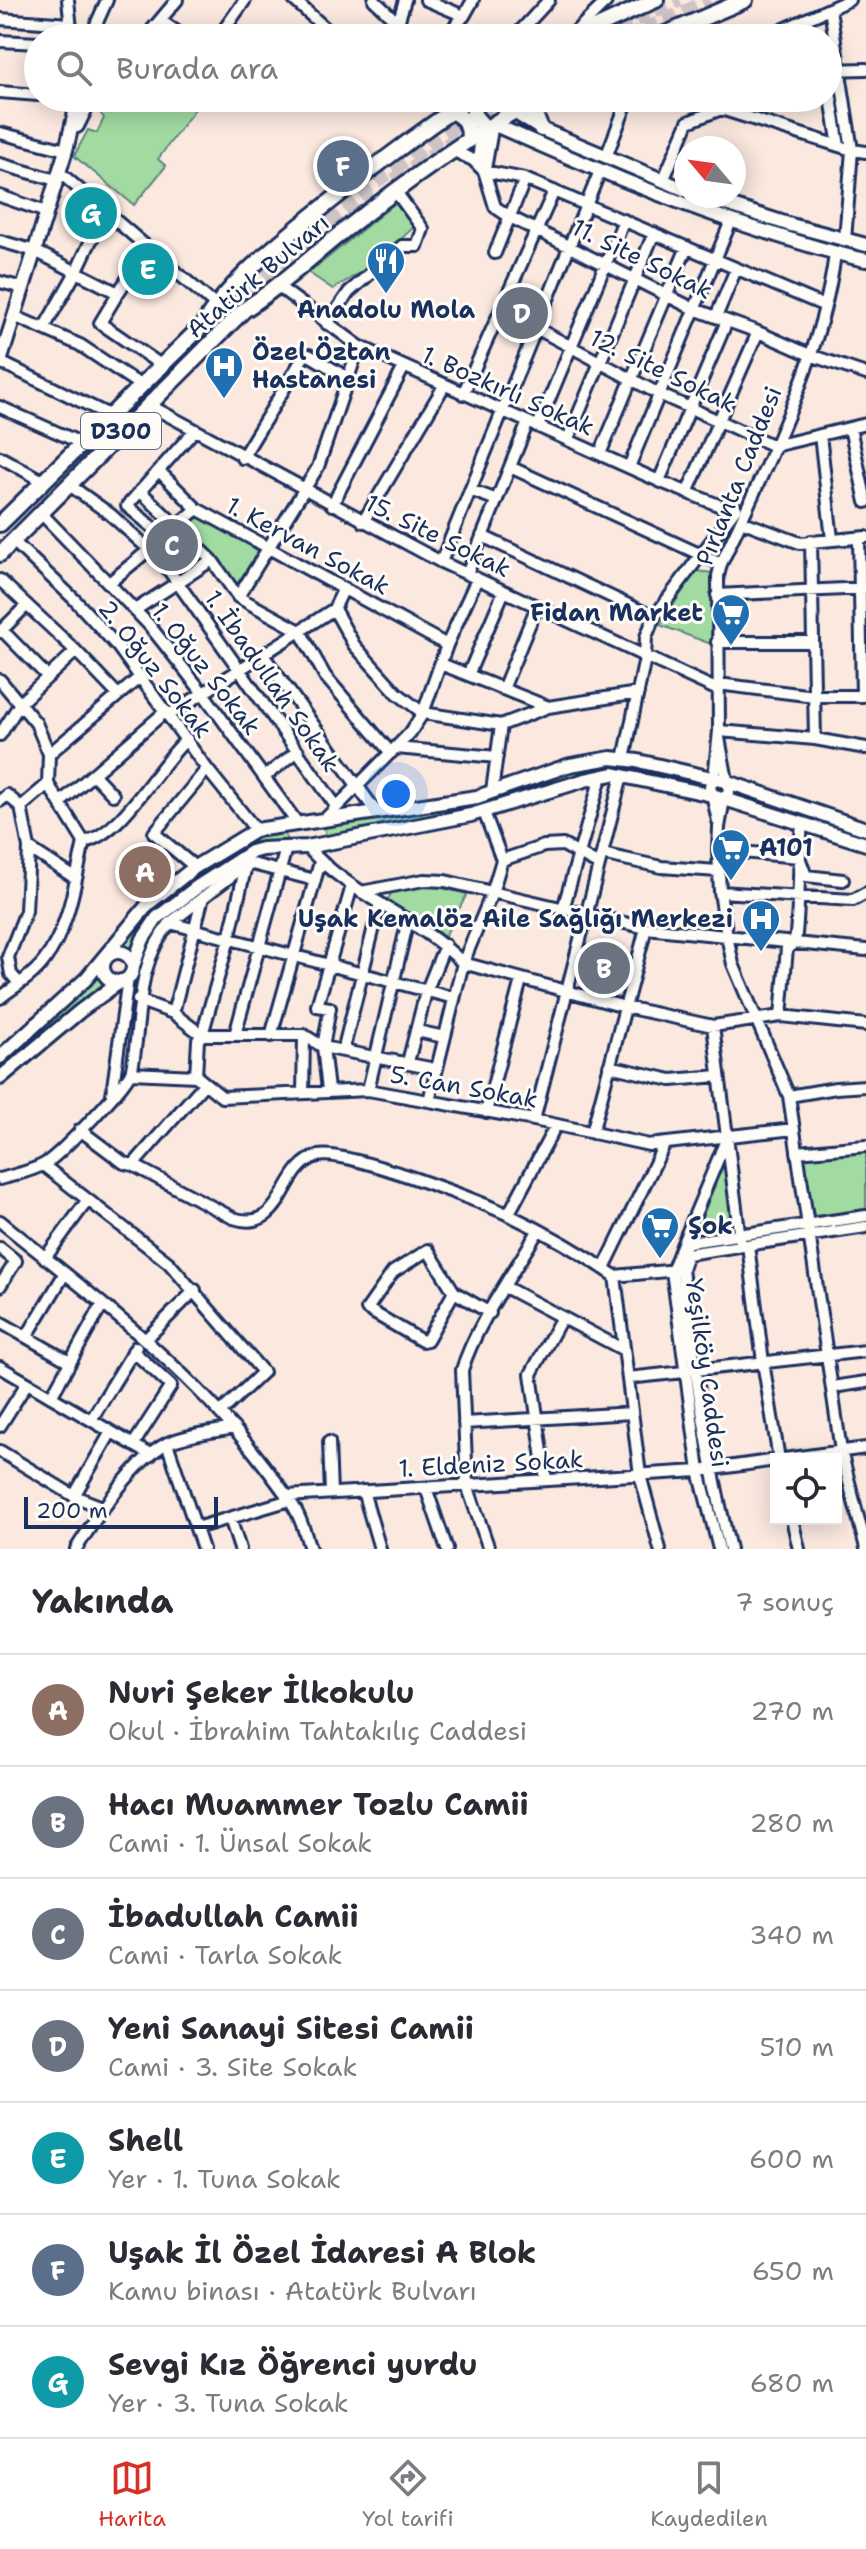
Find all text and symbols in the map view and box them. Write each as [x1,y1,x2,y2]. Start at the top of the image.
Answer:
search box [24,24,842,112]
icon: search [52,46,96,90]
text: Burada ara [116,48,278,89]
pin: F [317,136,369,196]
north arrow [674,136,746,208]
pin: G [65,183,117,243]
street label: Atatürk Bulvarı [180,207,336,345]
street label: 11. Site Sokak [566,211,718,307]
pin: E [122,239,174,299]
restaurant icon: Anadolu Mola [365,240,407,295]
pin: D [496,283,548,343]
place label: Anadolu Mola [297,294,476,326]
street label: 12. Site Sokak [584,322,742,420]
place label: Özel Öztan Hastanesi [252,336,390,396]
street label: 1. Bozkırlı Sokak [417,339,599,443]
hospital icon: Özel Öztan Hastanesi [203,345,245,400]
street label: Pırlanta Caddesi [688,382,790,570]
road number: D300 [81,413,161,449]
street label: 15. Site Sokak [360,487,516,585]
street label: 1. Kervan Sokak [221,489,395,603]
pin: C [146,515,198,575]
street label: 1. İbadullah Sokak [197,584,347,778]
supermarket icon: Fidan Market [710,592,752,647]
street label: 2. Oğuz Sokak [91,593,219,745]
street label: 1. Oğuz Sokak [144,596,268,742]
place label: Fidan Market [530,597,703,629]
your location [376,774,416,814]
supermarket icon: A101 [710,827,752,882]
place label: A101 [759,832,813,864]
pin: A [119,842,171,902]
hospital icon: Uşak Kemalöz Aile Sağlığı Merkezi [740,898,782,953]
place label: Uşak Kemalöz Aile Sağlığı Merkezi [298,903,733,935]
pin: B [578,938,630,998]
street label: 5. Can Sokak [388,1058,540,1116]
supermarket icon: Şok [639,1205,681,1260]
place label: Şok [688,1210,733,1242]
street label: Yeşilköy Caddesi [678,1276,736,1470]
street label: 1. Eldeniz Sokak [398,1443,584,1485]
map controls [770,1453,842,1525]
button: locate [770,1453,842,1525]
scale bar [24,1493,218,1529]
text: 200 m [36,1496,108,1525]
text: Yakında [32,1578,174,1624]
text: 7 sonuç [735,1584,834,1619]
text: Nuri Şeker İlkokulu [108,1672,415,1713]
text: A [48,1693,68,1728]
text: 270 m [751,1693,834,1728]
text: Okul · İbrahim Tahtakılıç Caddesi [108,1713,527,1748]
text: Hacı Muammer Tozlu Camii [108,1784,529,1825]
text: B [50,1805,66,1840]
text: 280 m [749,1805,834,1840]
text: Cami · 1. Ünsal Sokak [108,1825,372,1860]
text: İbadullah Camii [108,1896,359,1937]
text: C [50,1917,66,1952]
text: 340 m [749,1917,834,1952]
text: Cami · Tarla Sokak [108,1937,342,1972]
text: Yeni Sanayi Sitesi Camii [108,2008,474,2049]
text: D [49,2029,67,2064]
text: 510 m [760,2029,834,2064]
text: Cami · 3. Site Sokak [108,2049,357,2084]
text: Shell [108,2120,183,2161]
text: E [49,2141,67,2176]
text: 600 m [749,2141,834,2176]
text: Yer · 1. Tuna Sokak [108,2161,341,2196]
text: Uşak İl Özel İdaresi A Blok [108,2232,536,2273]
text: F [50,2253,66,2288]
text: 650 m [752,2253,834,2288]
text: Kamu binası · Atatürk Bulvarı [108,2273,477,2308]
text: Sevgi Kız Öğrenci yurdu [108,2344,478,2385]
text: G [48,2365,68,2400]
text: 680 m [750,2365,834,2400]
text: Yer · 3. Tuna Sokak [108,2385,349,2420]
tab: Harita [98,2456,166,2533]
tab: Yol tarifi [362,2456,454,2533]
tab: Kaydedilen [650,2456,768,2533]

